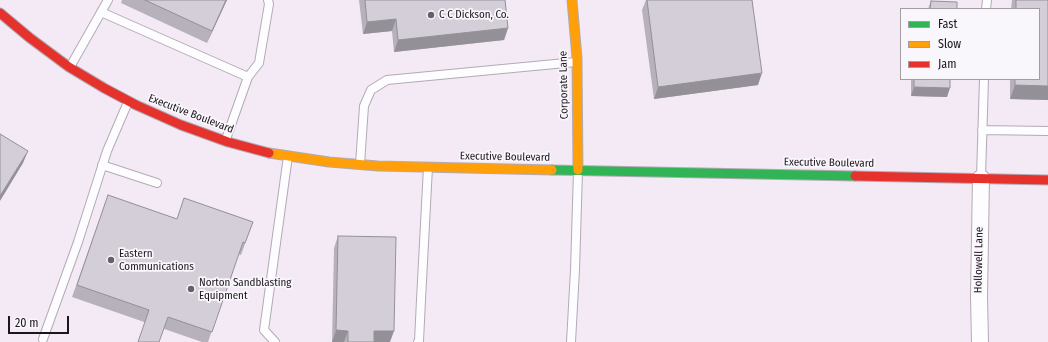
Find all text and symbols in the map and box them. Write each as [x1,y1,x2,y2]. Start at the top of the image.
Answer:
place label: C C Dickson, Co. [439,8,509,22]
legend [900,8,1040,80]
marker: C C Dickson, Co. [426,10,436,20]
text: Fast [938,17,957,31]
text: Slow [938,37,961,51]
street label: Corporate Lane [557,51,571,119]
text: Jam [938,57,956,71]
street label: Executive Boulevard [146,92,236,136]
street label: Executive Boulevard [460,150,550,164]
street label: Executive Boulevard [784,156,874,170]
street label: Hollowell Lane [972,227,986,293]
place label: Eastern Communications [119,247,194,273]
marker: Eastern Communications [106,255,116,265]
place label: Norton Sandblasting Equipment [199,276,291,302]
marker: Norton Sandblasting Equipment [186,284,196,294]
scale bar [10,308,71,334]
text: 20 m [15,316,39,330]

